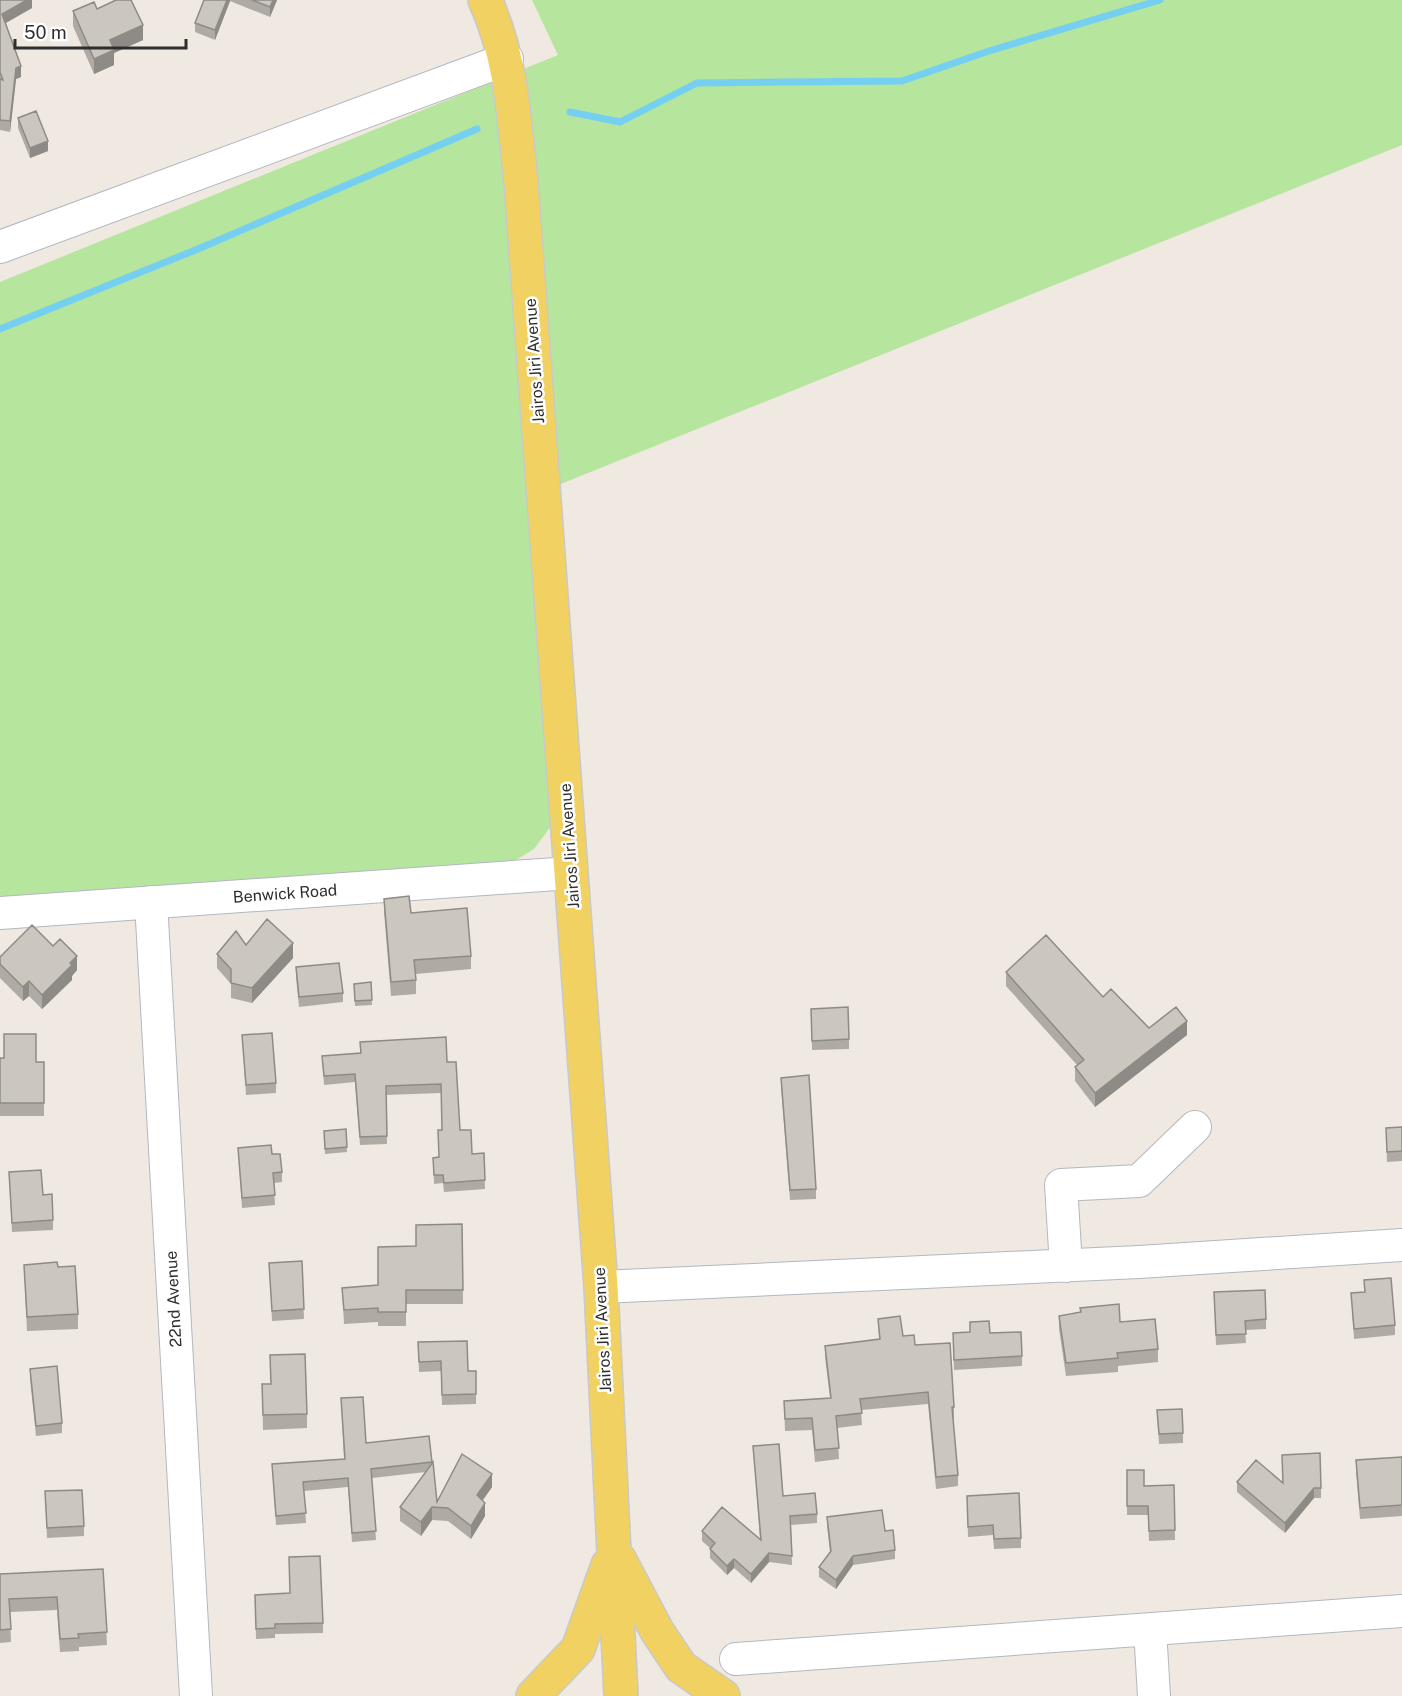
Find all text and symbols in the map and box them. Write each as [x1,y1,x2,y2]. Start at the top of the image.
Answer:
scale bar [15,12,186,50]
text: 50 m [24,22,67,43]
street label: Jairos Jiri Avenue [521,298,548,424]
street label: Jairos Jiri Avenue [556,783,583,909]
street label: Benwick Road [232,880,338,907]
street label: 22nd Avenue [161,1250,186,1348]
street label: Jairos Jiri Avenue [590,1267,615,1393]

